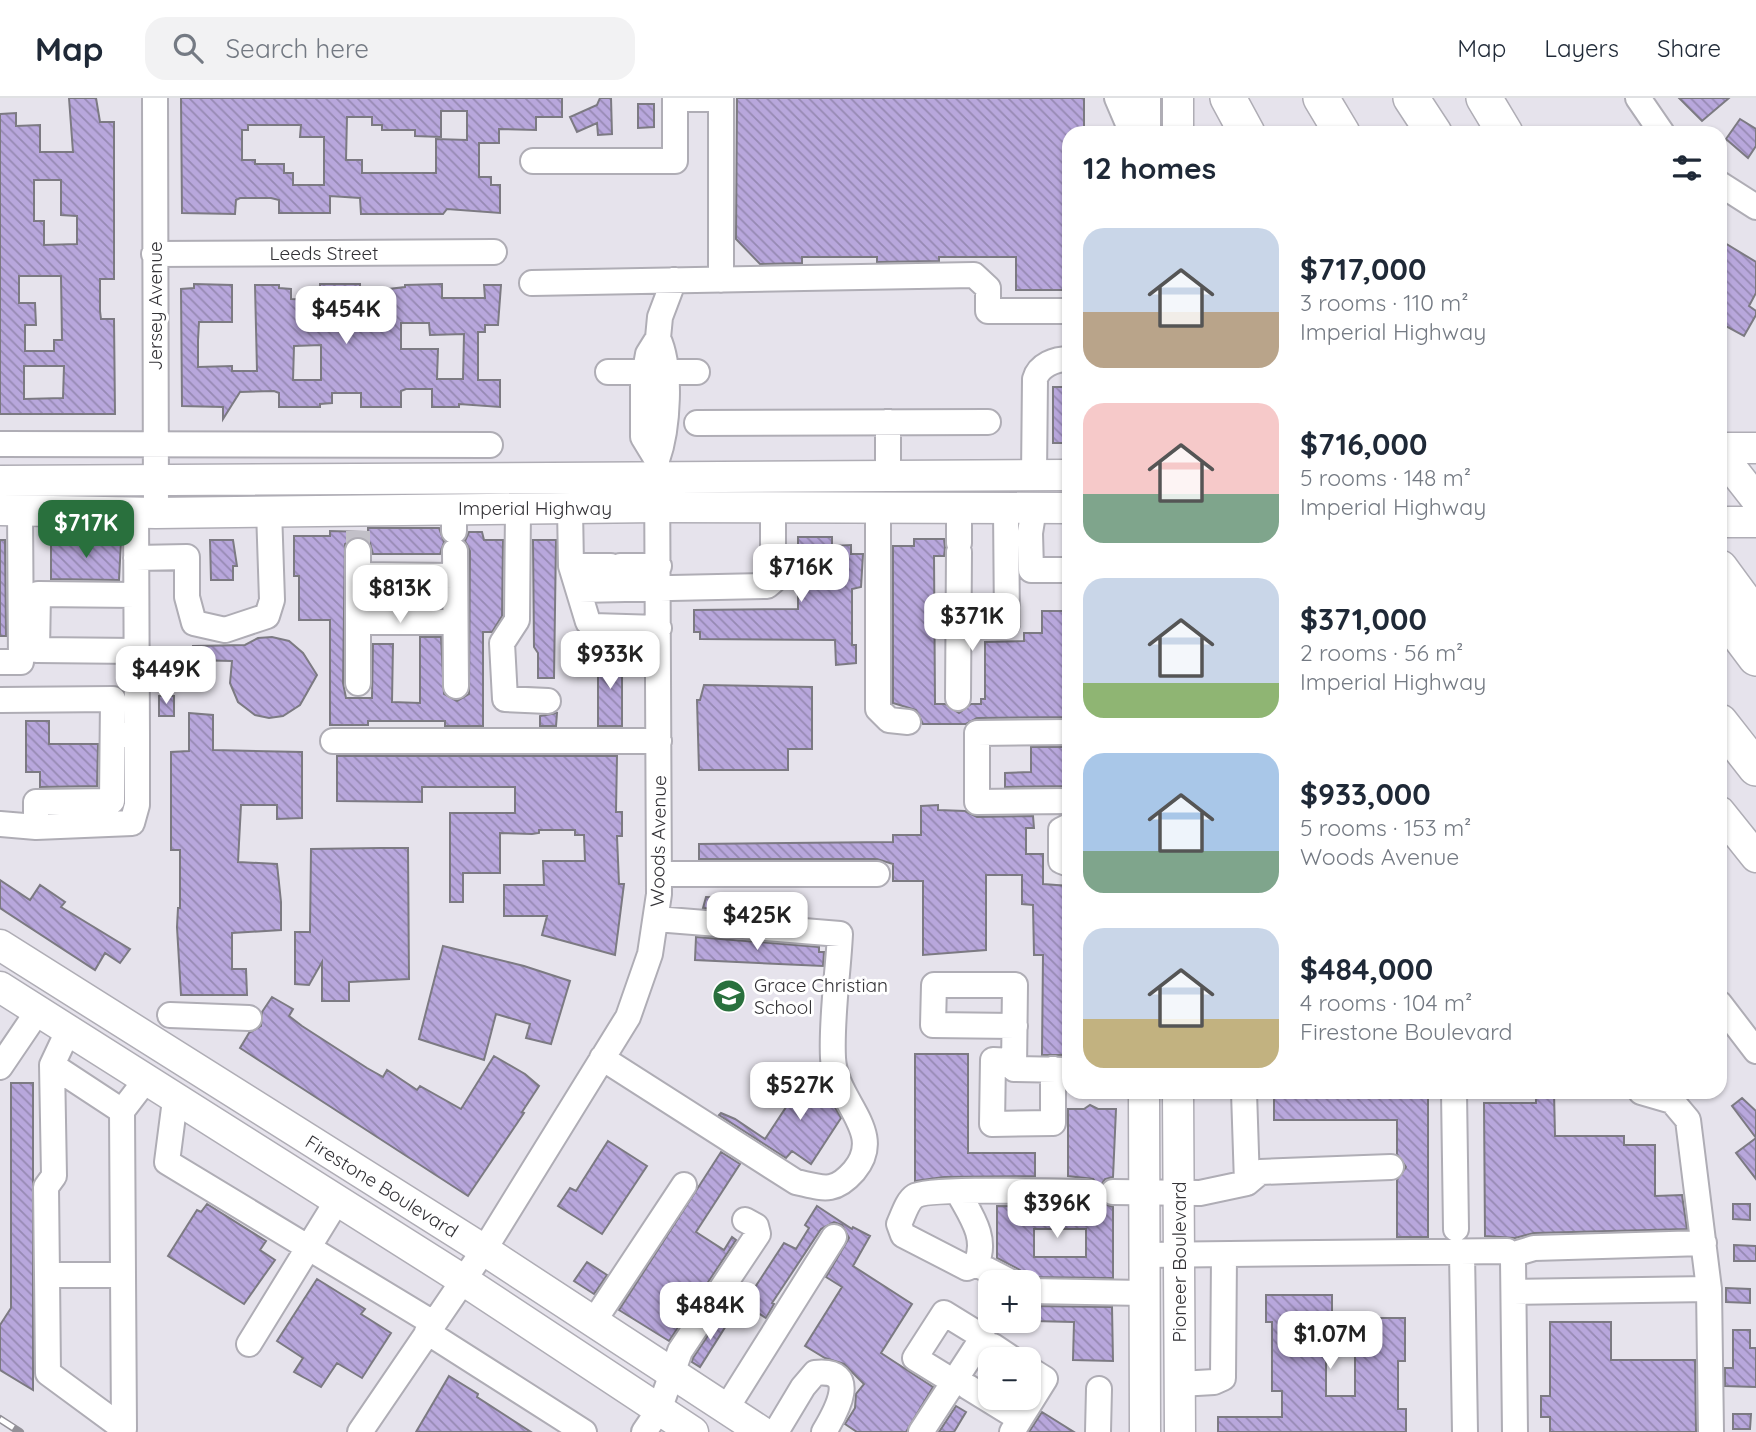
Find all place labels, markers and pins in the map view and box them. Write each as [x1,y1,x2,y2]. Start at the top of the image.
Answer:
pin: $454K [297,286,395,346]
pin: $717K [37,500,135,560]
pin: $716K [752,545,850,604]
pin: $813K [351,566,449,625]
pin: $371K [923,594,1021,653]
pin: $933K [561,632,659,691]
pin: $449K [117,646,215,706]
pin: $425K [708,892,806,952]
place label: Grace Christian School [754,973,888,1019]
school or university icon: Grace Christian School [710,977,748,1015]
pin: $527K [751,1062,849,1122]
pin: $396K [1008,1180,1106,1240]
pin: $484K [661,1282,759,1342]
pin: $1.07M [1273,1312,1387,1371]

